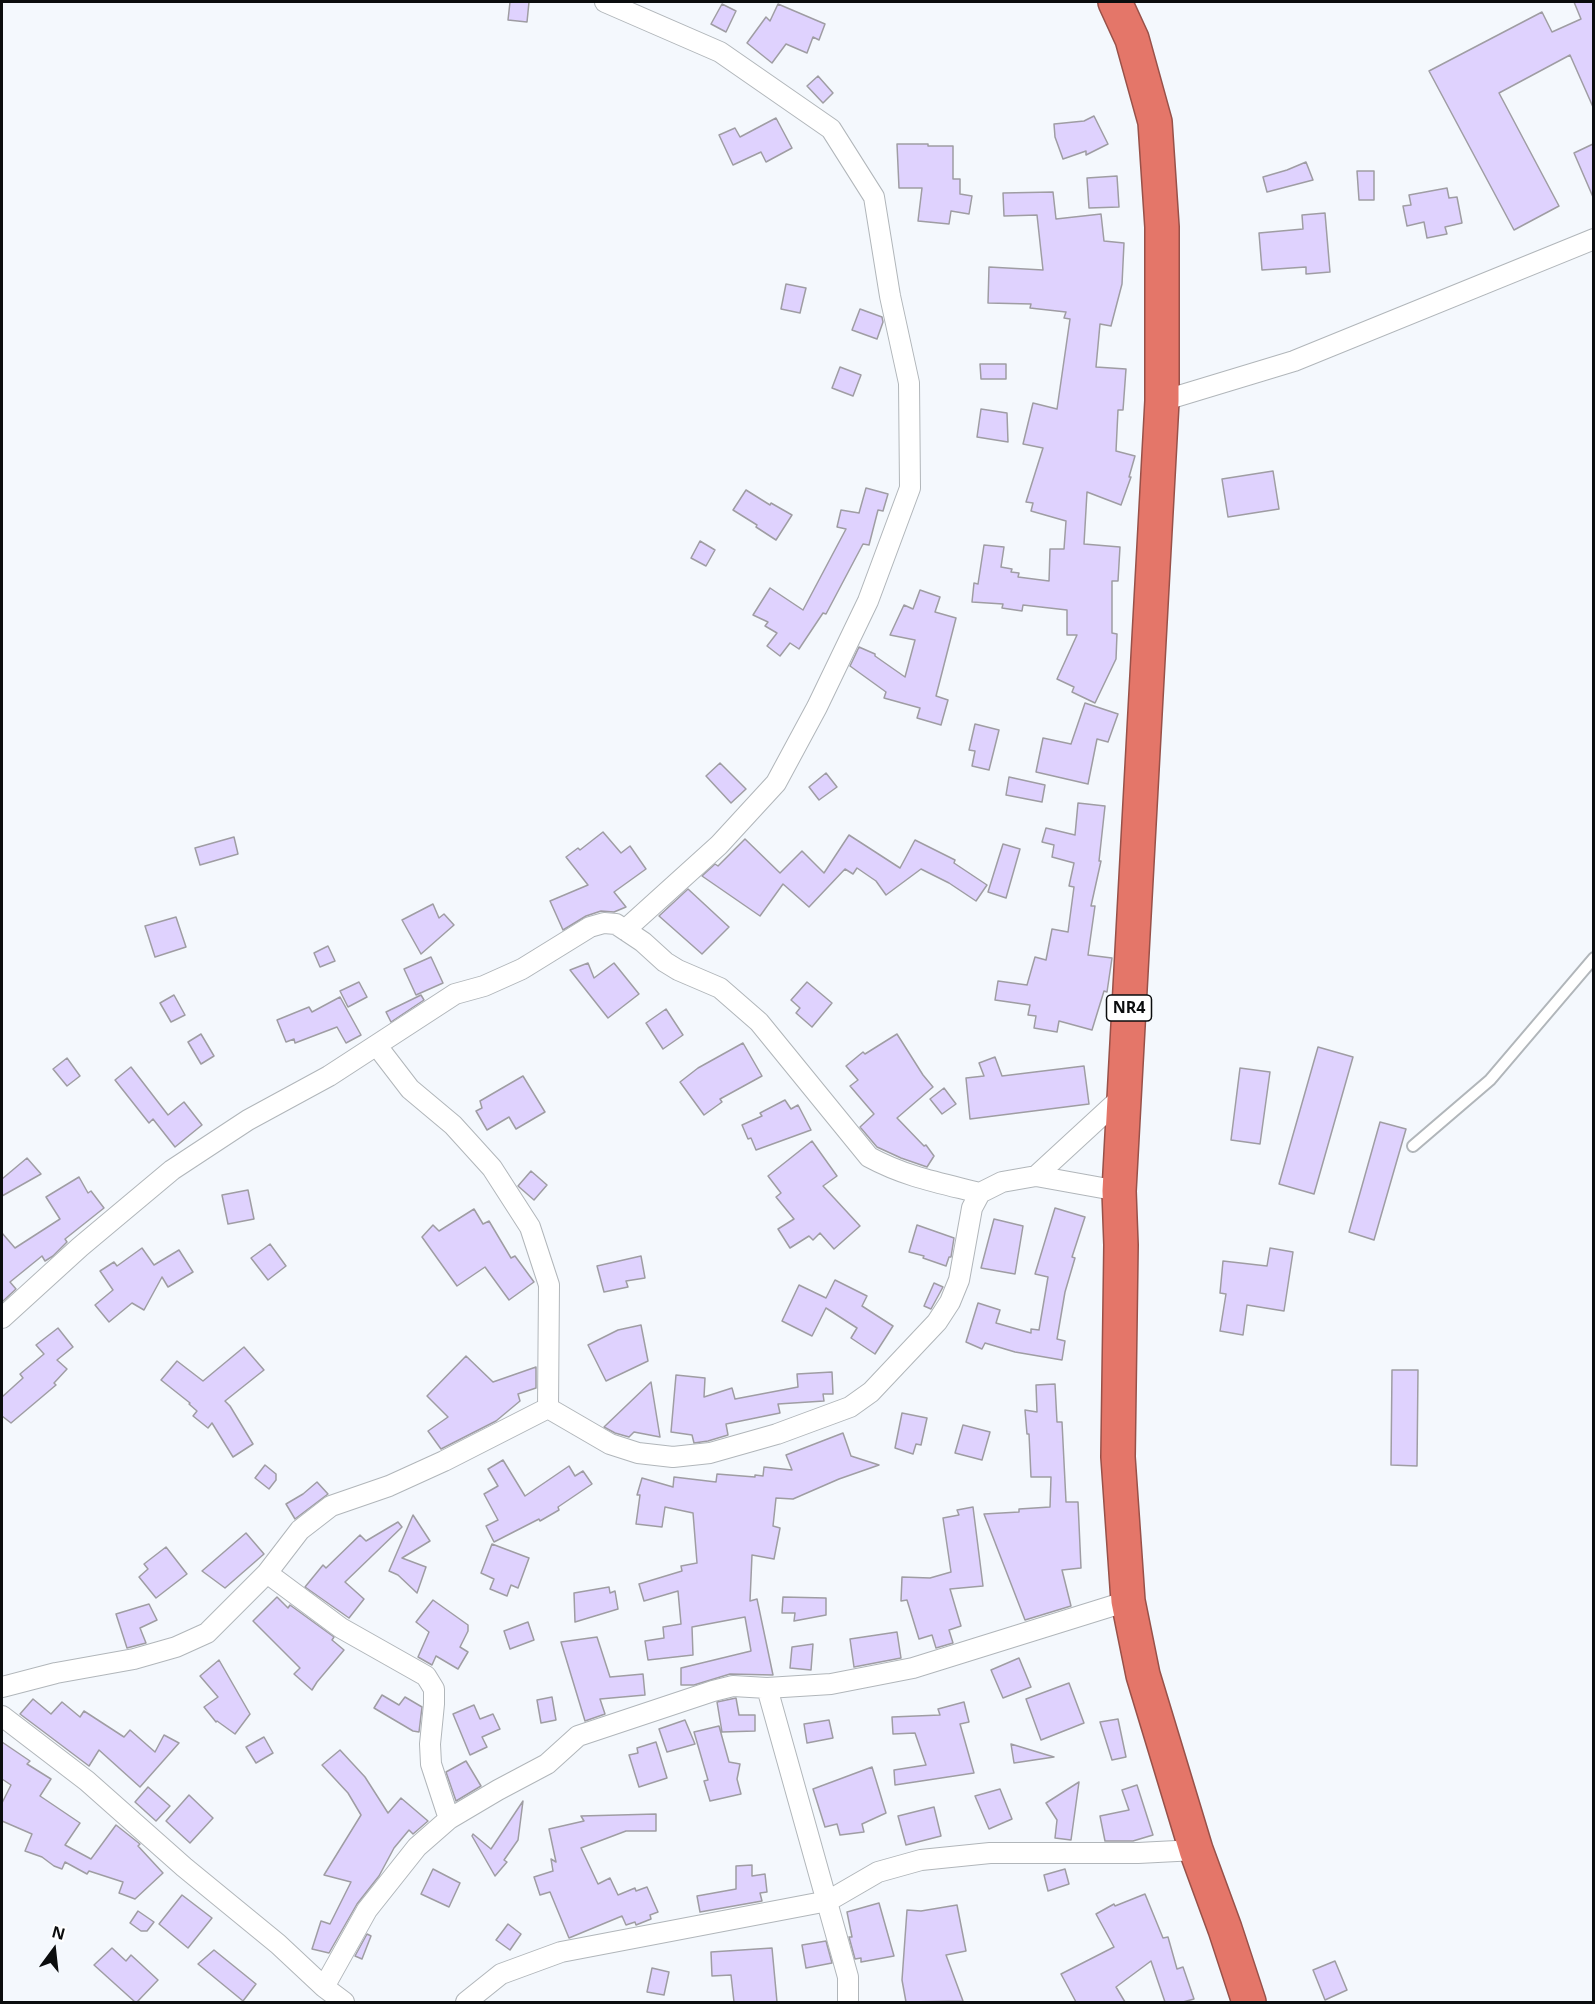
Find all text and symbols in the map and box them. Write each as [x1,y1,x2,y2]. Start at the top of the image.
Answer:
road number: NR4 [1106,995,1152,1021]
north arrow [24,1920,84,1980]
text: N [50,1920,68,1945]

